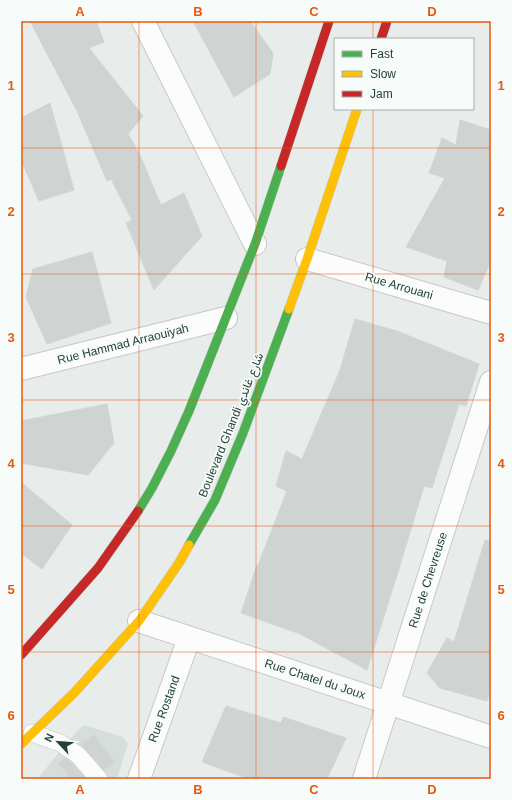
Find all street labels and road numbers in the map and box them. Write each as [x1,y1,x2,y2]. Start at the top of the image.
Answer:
street label: Rue Arrouani [363,270,435,302]
street label: Rue Hammad Arraouiyah [56,321,190,367]
street label: Boulevard Ghandi شارع غاندي [196,351,269,500]
street label: Rue de Chevreuse [406,530,450,630]
street label: Rue Chatel du Joux [263,656,367,702]
street label: Rue Rostand [145,674,183,744]

